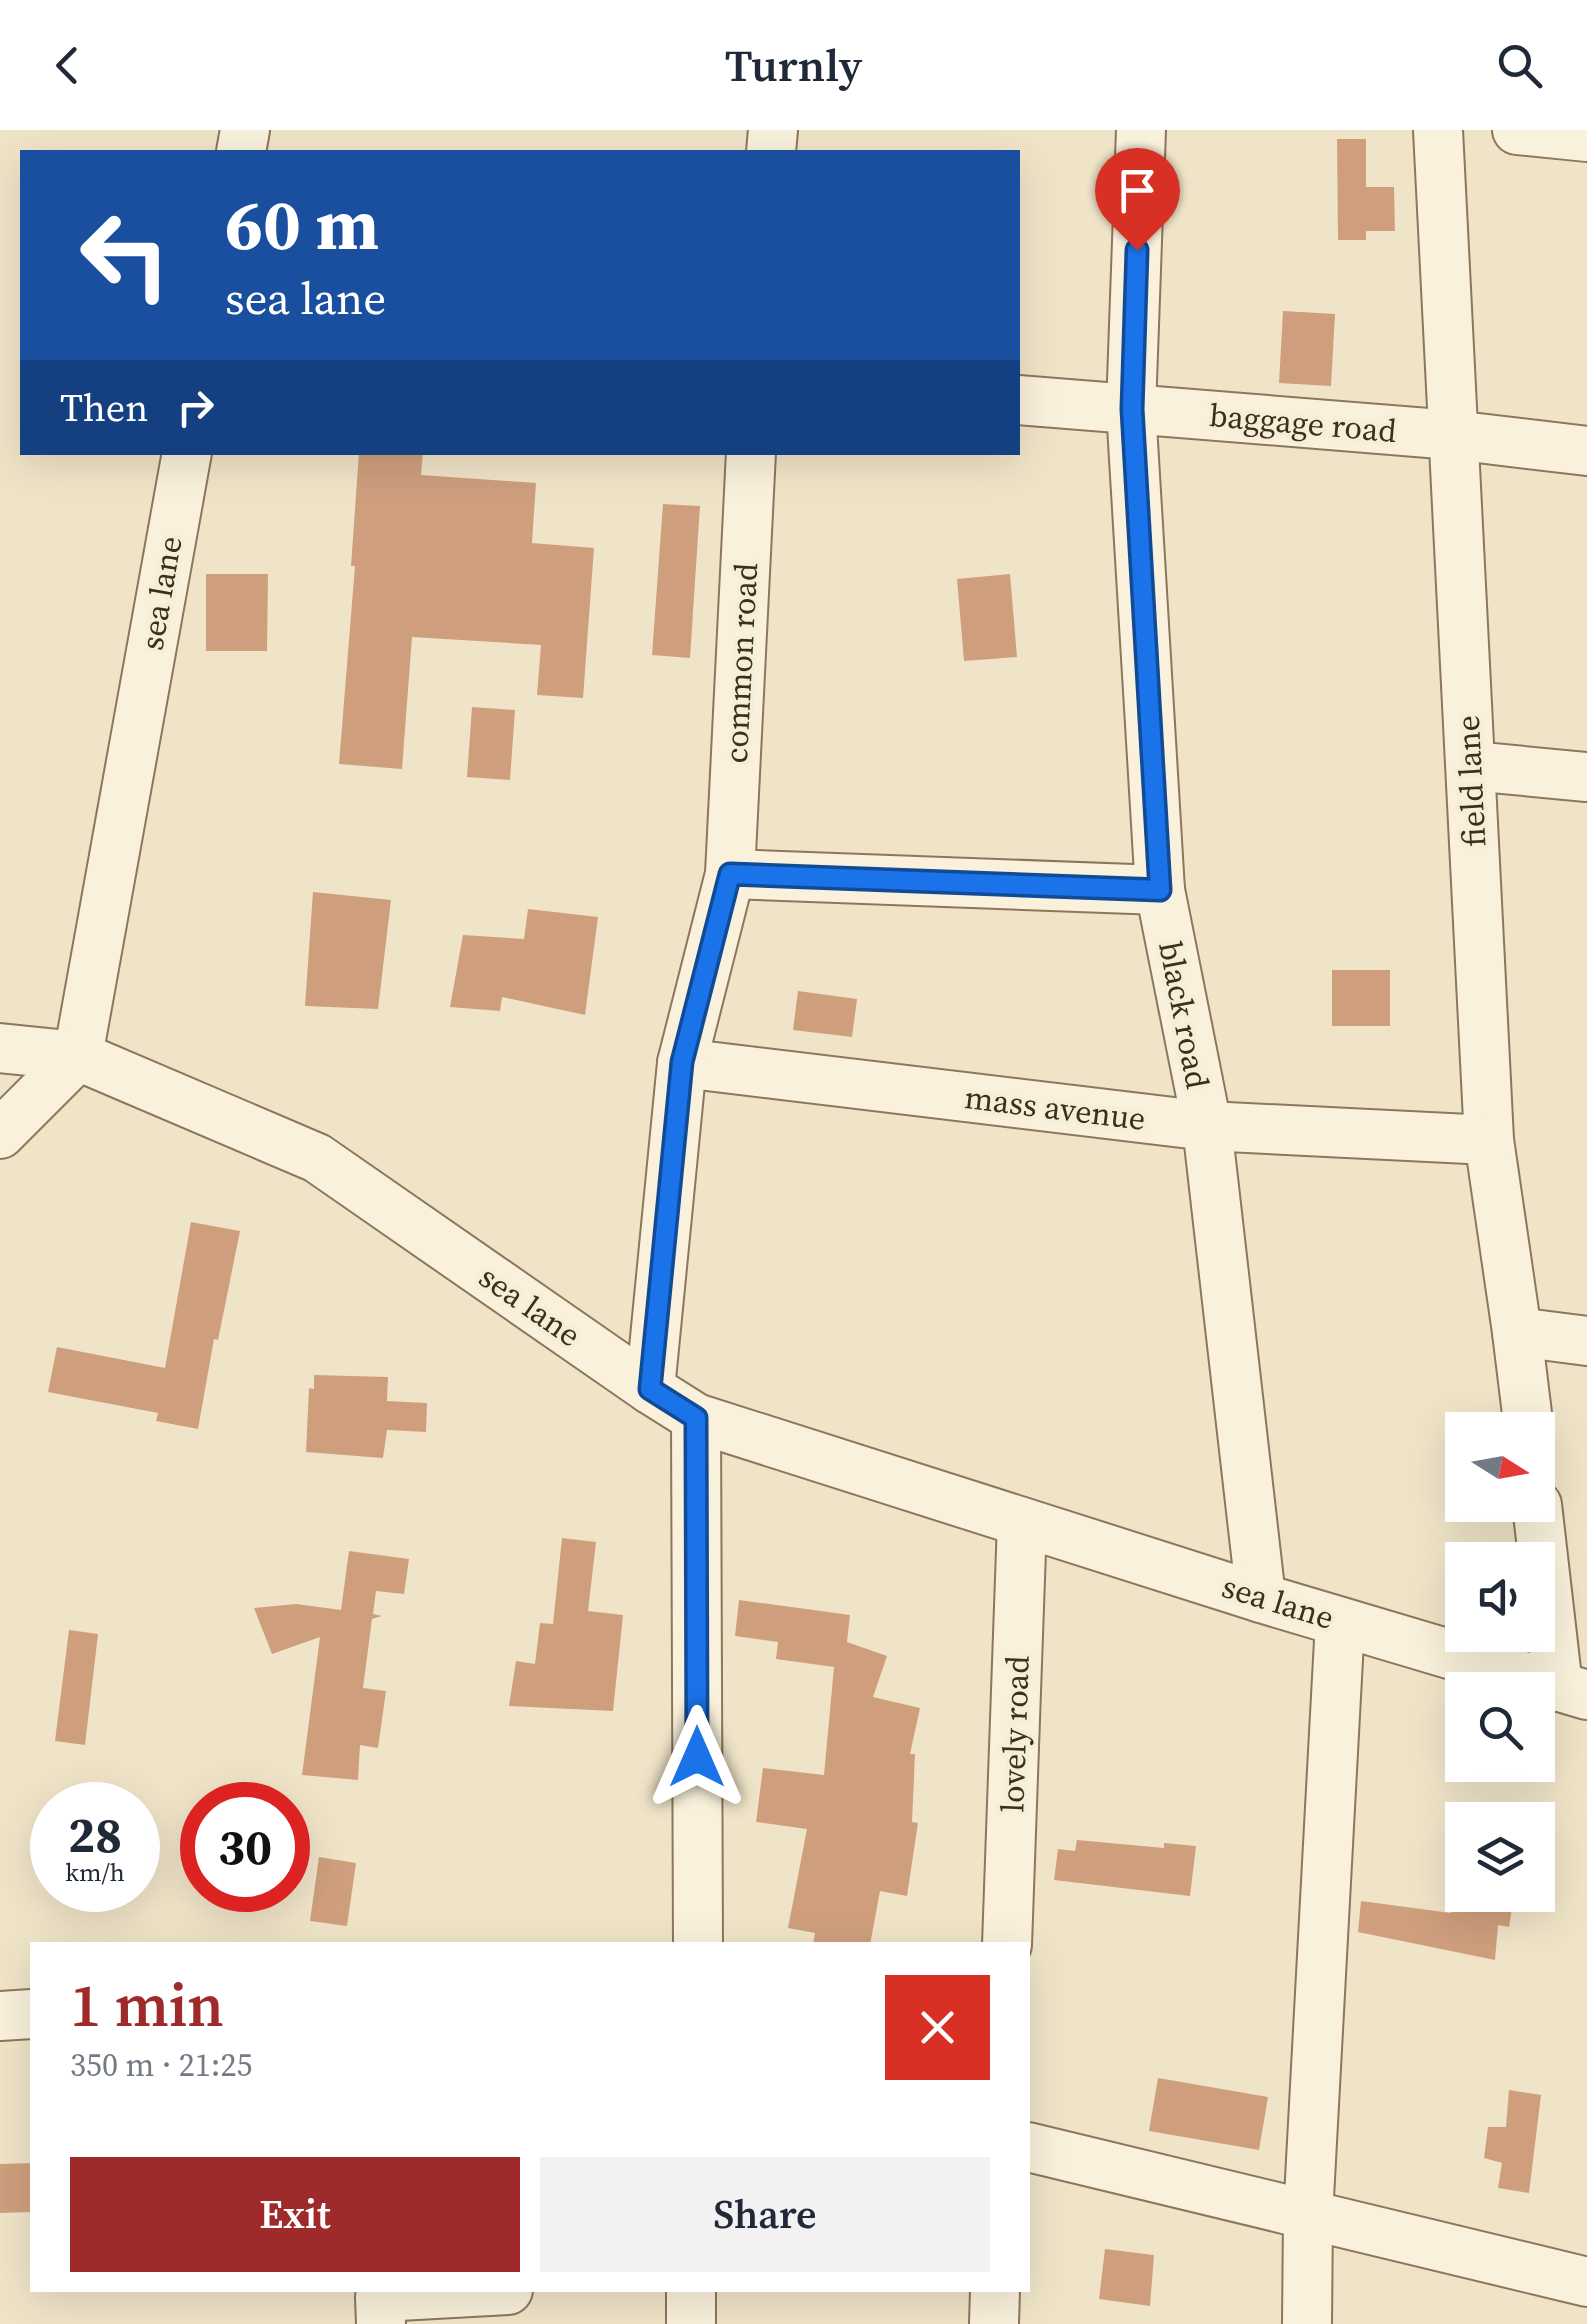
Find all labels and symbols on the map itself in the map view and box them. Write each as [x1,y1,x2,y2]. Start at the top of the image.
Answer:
pin [1095,148,1180,251]
street label: baggage road [1208,393,1398,453]
street label: sea lane [129,533,193,653]
street label: common road [714,562,768,764]
street label: field lane [1446,714,1496,848]
street label: black road [1148,938,1220,1092]
street label: mass avenue [962,1075,1148,1141]
street label: sea lane [470,1255,590,1357]
north arrow [1445,1412,1555,1522]
street label: sea lane [1217,1564,1339,1640]
street label: lovely road [990,1655,1040,1813]
position arrow [645,1705,749,1809]
speed limit sign: 30 [180,1782,310,1912]

